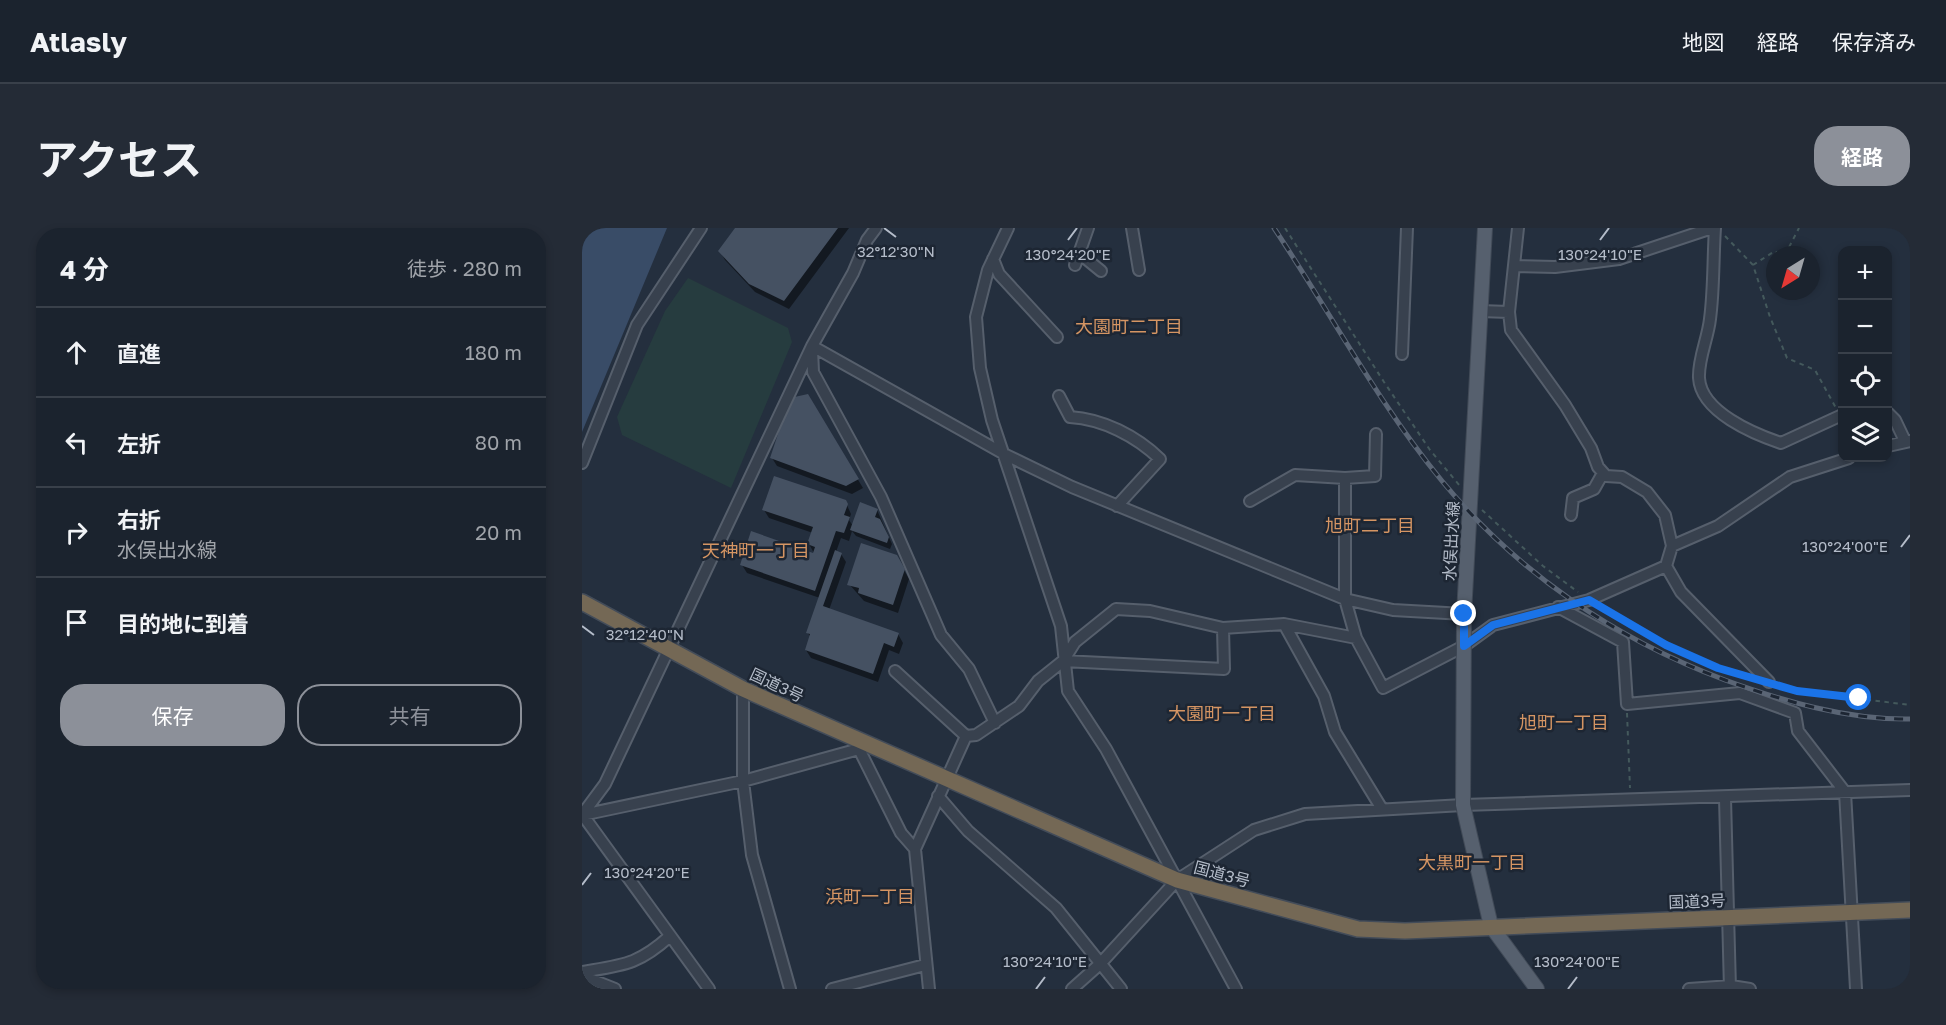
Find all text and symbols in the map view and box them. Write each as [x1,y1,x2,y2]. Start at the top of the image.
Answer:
text: Atlasly [30,25,127,58]
text: 地図 [1682,29,1724,55]
text: 経路 [1757,29,1799,55]
text: 保存済み [1832,29,1916,55]
button: 経路 [1814,126,1910,186]
text: アクセス [36,134,202,184]
text: 32°12'30"N [857,242,935,260]
text: 130°24'20"E [1025,245,1111,263]
text: 130°24'10"E [1558,245,1642,263]
north arrow [1766,246,1820,300]
map controls [1838,246,1892,462]
button: + [1838,246,1892,300]
text: 4 分 [60,254,109,285]
text: 徒歩 · 280 m [407,256,522,280]
button: − [1838,300,1892,354]
district label: 大園町二丁目 [1075,315,1183,337]
icon: ahead [60,336,93,369]
text: 直進 [117,340,161,367]
text: 180 m [465,340,522,364]
button: locate [1838,354,1892,408]
button: layers [1838,408,1892,462]
icon: left [60,426,93,459]
text: 左折 [117,430,161,457]
text: 80 m [475,430,522,454]
street label: 水俣出水線 [1439,501,1463,581]
text: 右折 [117,506,161,533]
district label: 旭町二丁目 [1325,514,1415,536]
icon: right [60,516,93,549]
text: 20 m [475,520,522,544]
text: 水俣出水線 [117,537,217,561]
text: 130°24'00"E [1802,537,1888,555]
district label: 天神町一丁目 [702,539,810,561]
route end [1450,600,1476,626]
icon: arrive [60,606,93,639]
text: 目的地に到着 [117,610,249,637]
text: 32°12'40"N [606,625,684,643]
street label: 国道3号 [747,664,807,706]
button: 保存 [60,684,285,746]
button: 共有 [297,684,522,746]
route start [1845,684,1871,710]
district label: 大園町一丁目 [1168,702,1276,724]
district label: 旭町一丁目 [1519,711,1609,733]
district label: 大黒町一丁目 [1418,851,1526,873]
street label: 国道3号 [1192,857,1252,891]
text: 130°24'20"E [604,863,690,881]
district label: 浜町一丁目 [825,885,915,907]
street label: 国道3号 [1668,890,1726,912]
text: 130°24'10"E [1003,952,1087,970]
text: 130°24'00"E [1534,952,1620,970]

